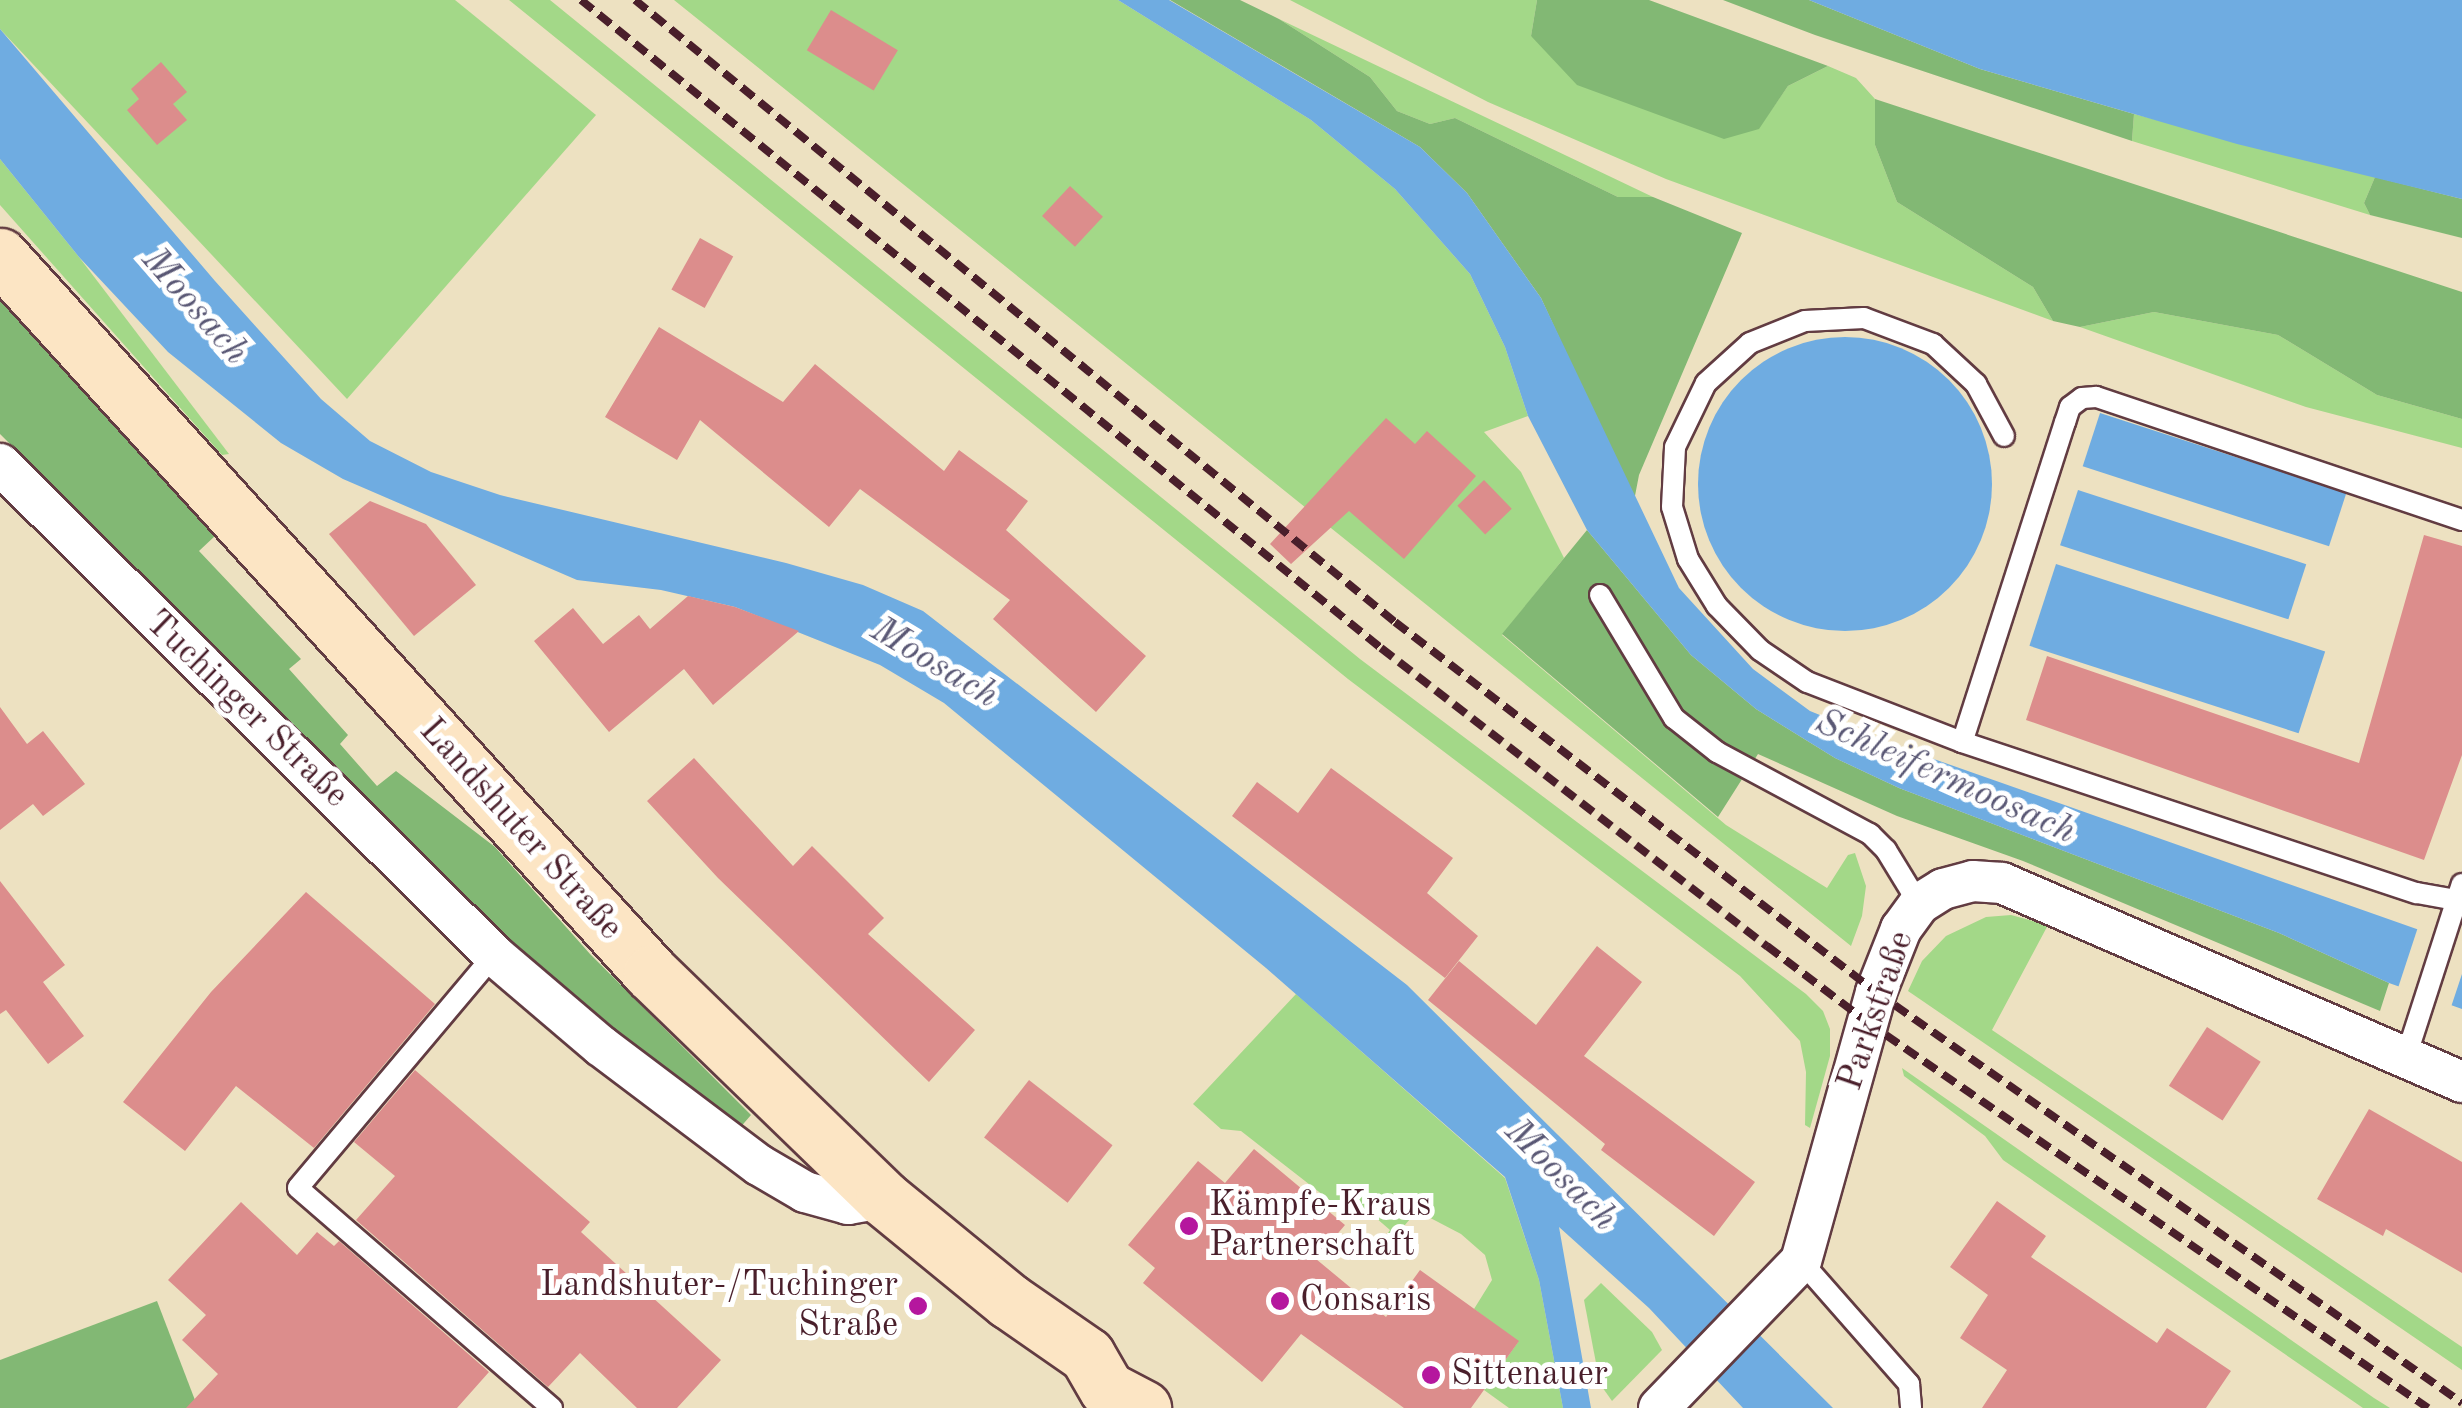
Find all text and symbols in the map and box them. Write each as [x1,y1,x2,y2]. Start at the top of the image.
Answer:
water label: Moosach [131,239,257,375]
street label: Tuchinger Straße [136,603,356,817]
water label: Moosach [862,608,1006,720]
water label: Schleifermoosach [1808,700,2082,856]
street label: Landshuter Straße [410,711,630,949]
street label: Parkstraße [1830,926,1924,1096]
water label: Moosach [1494,1110,1626,1242]
place label: Kämpfe-Kraus Partnerschaft [1209,1185,1431,1267]
marker: Kämpfe-Kraus Partnerschaft [1178,1215,1200,1237]
place label: Landshuter-/Tuchinger Straße [540,1265,898,1347]
place label: Consaris [1300,1280,1431,1322]
marker: Consaris [1269,1290,1291,1312]
marker: Landshuter-/Tuchinger Straße [907,1295,929,1317]
place label: Sittenauer [1451,1354,1608,1396]
marker: Sittenauer [1420,1364,1442,1386]

